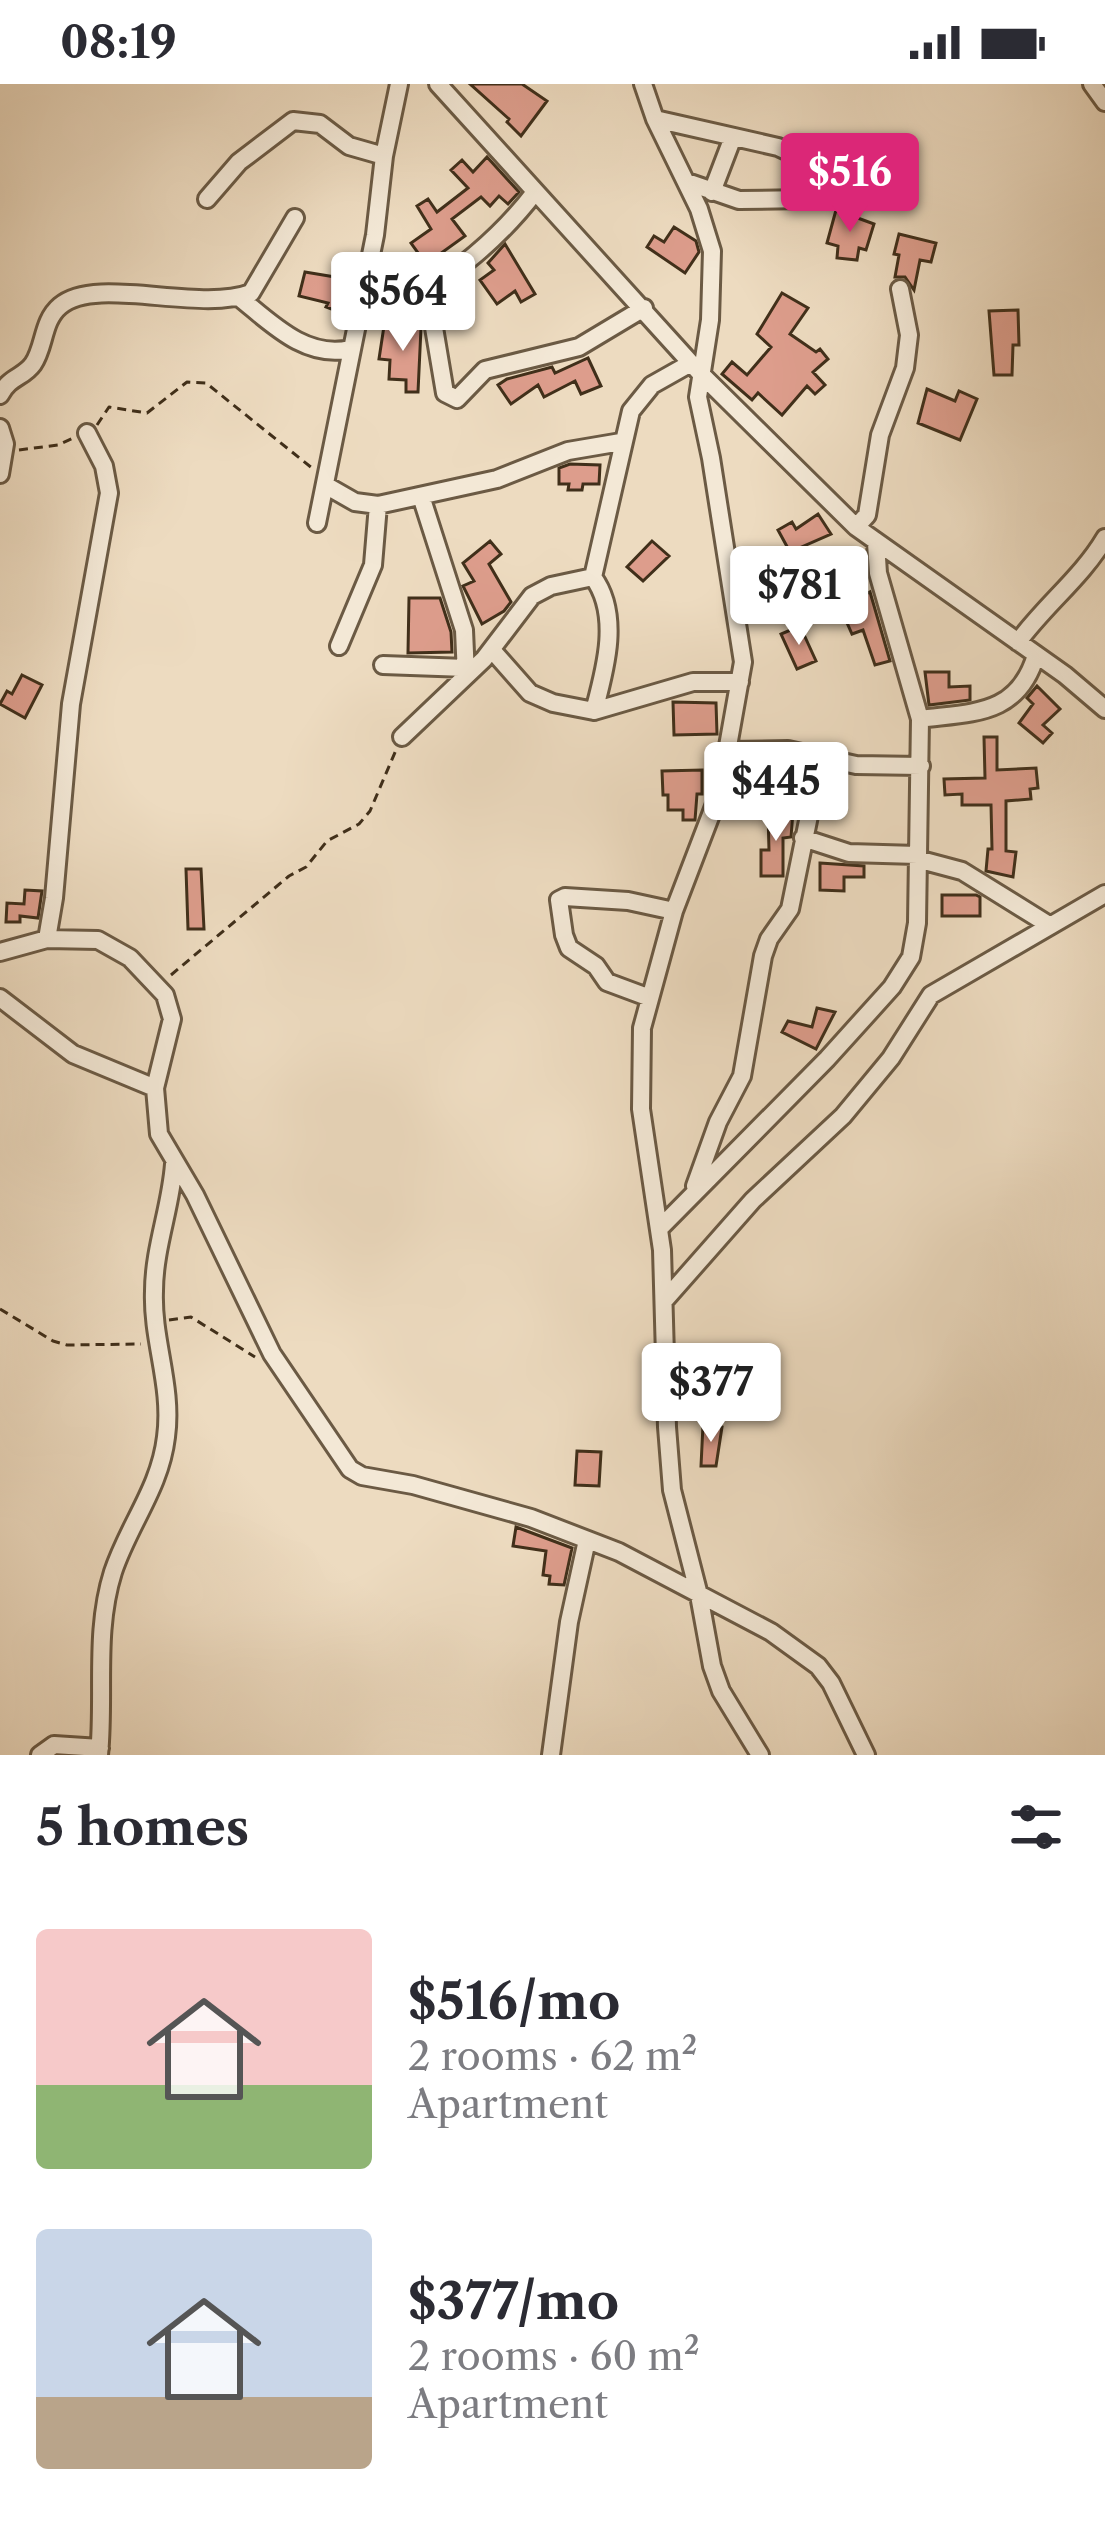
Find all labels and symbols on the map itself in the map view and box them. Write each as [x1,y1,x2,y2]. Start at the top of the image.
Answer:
pin: $516 [779,133,921,235]
pin: $564 [332,252,474,354]
pin: $781 [728,546,870,648]
pin: $445 [705,742,847,844]
pin: $377 [640,1343,782,1445]

